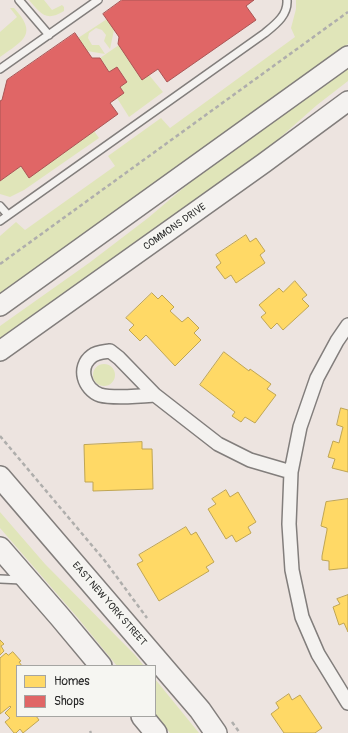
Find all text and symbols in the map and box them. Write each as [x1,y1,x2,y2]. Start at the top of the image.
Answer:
street label: COMMONS DRIVE [141,201,209,253]
street label: EAST NEW YORK STREET [69,560,149,648]
legend [16,665,156,717]
text: Homes [54,674,90,689]
text: Shops [54,694,84,709]

